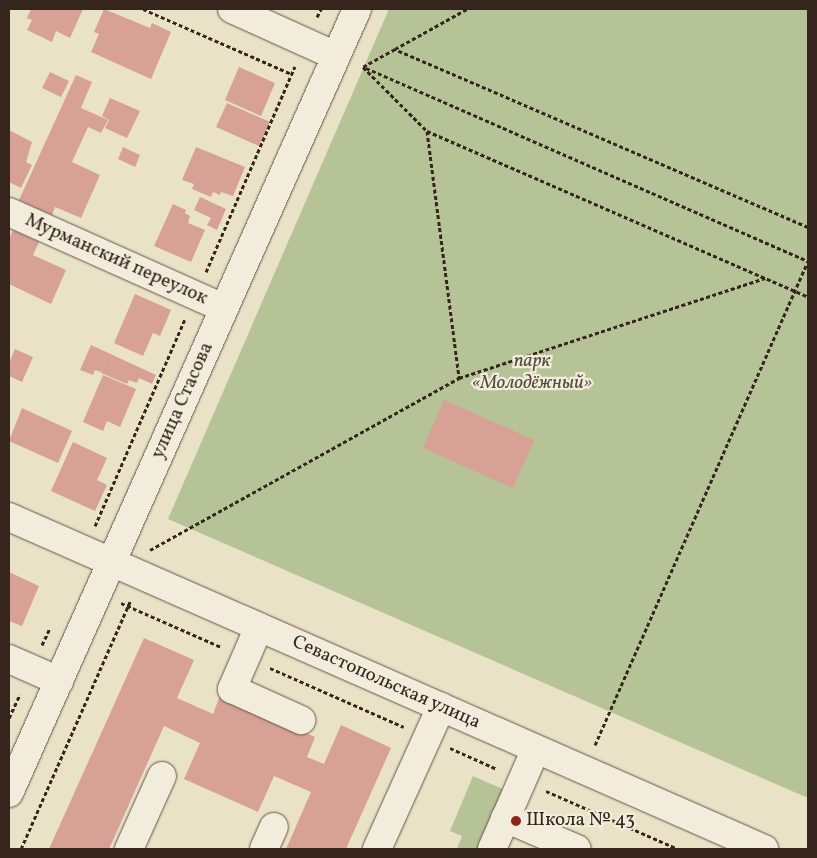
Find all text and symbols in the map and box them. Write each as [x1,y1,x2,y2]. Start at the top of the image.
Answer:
street label: Мурманский переулок [21,209,211,311]
street label: улица Стасова [147,339,219,463]
park label: парк «Молодёжный» [472,351,592,395]
street label: Севастопольская улица [288,631,484,735]
place label: Школа № 43 [526,810,635,832]
marker: Школа № 43 [510,815,522,827]

